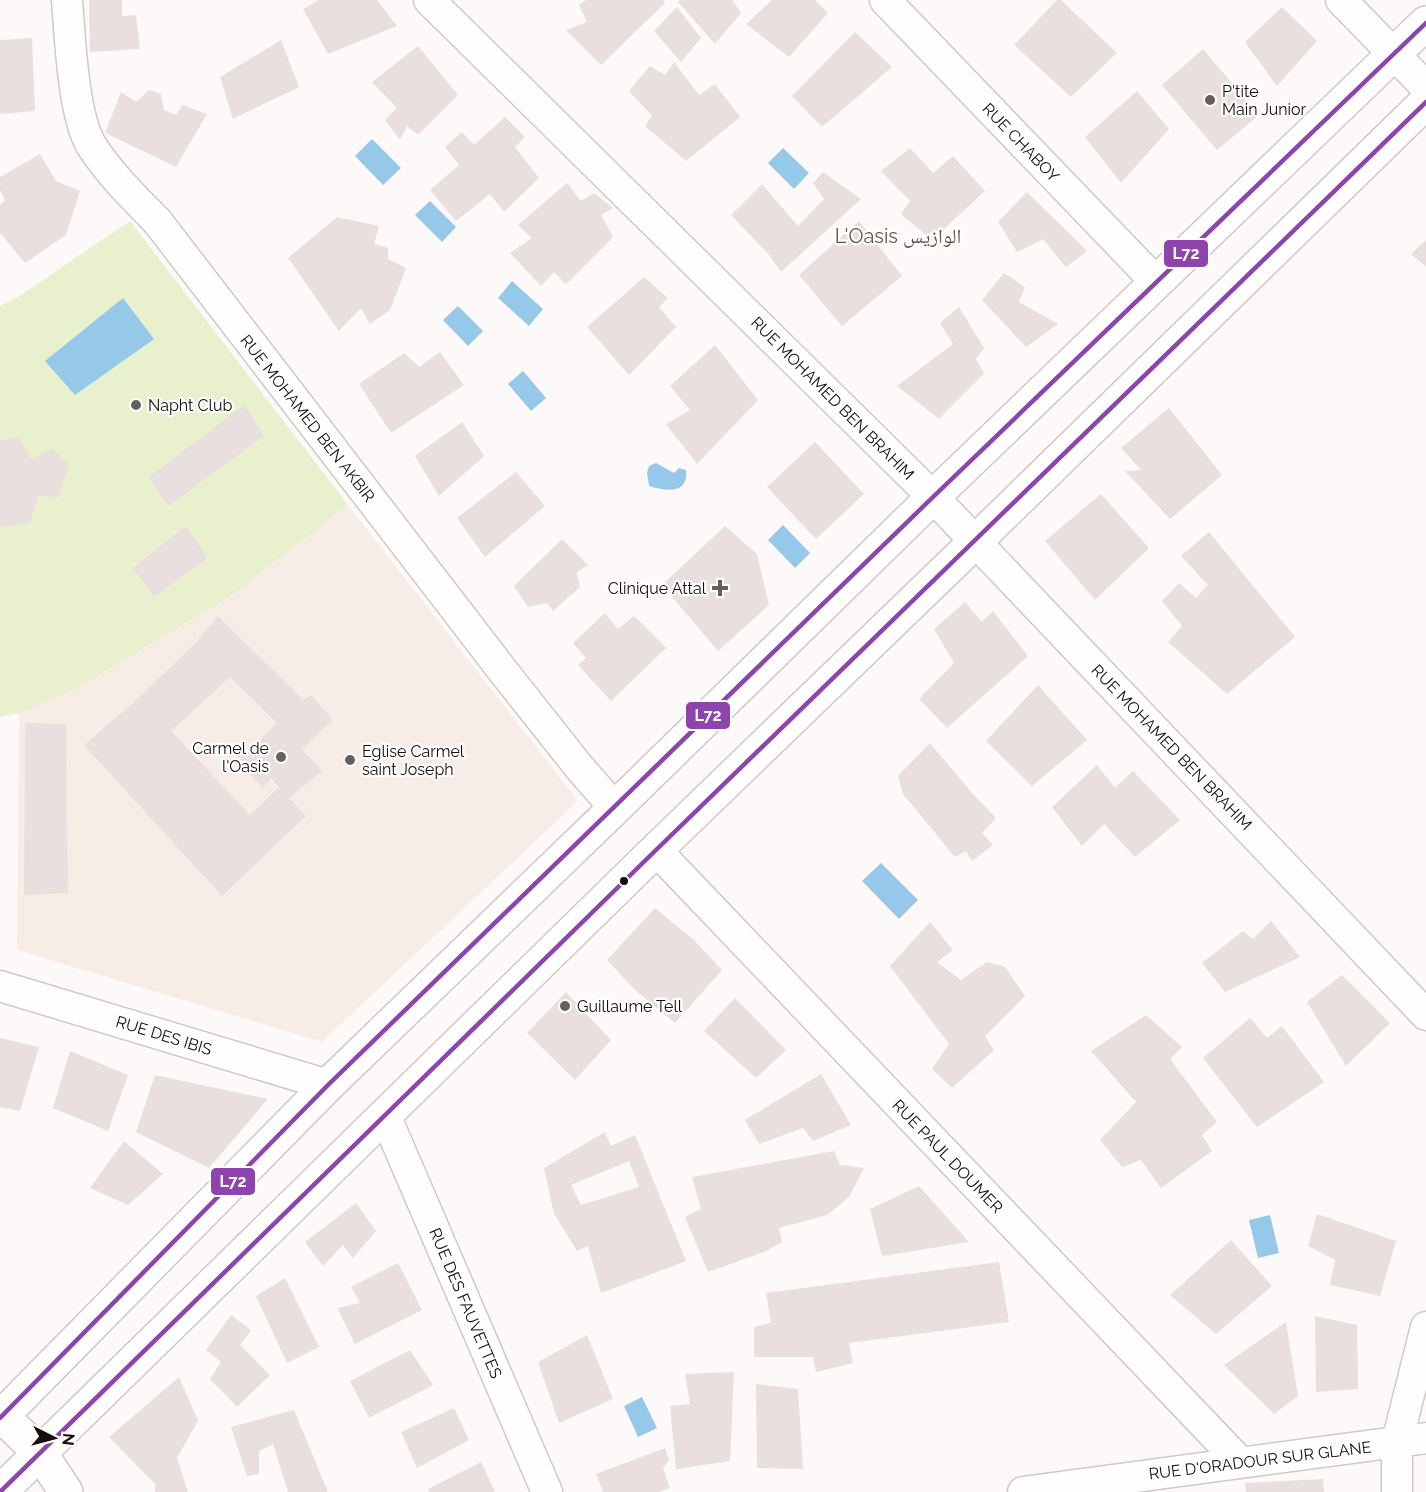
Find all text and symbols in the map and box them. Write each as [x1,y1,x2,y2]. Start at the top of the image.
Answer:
place label: P'tite Main Junior [1222,82,1307,119]
marker: P'tite Main Junior [1203,93,1217,107]
street label: RUE CHABOY [978,99,1063,186]
district label: L'Oasis الوازيس [835,224,961,248]
line badge: L72 [1163,239,1209,268]
text: L72 [1172,244,1200,263]
street label: RUE MOHAMED BEN BRAHIM [747,313,918,484]
street label: RUE MOHAMED BEN AKBIR [236,331,379,506]
place label: Napht Club [148,396,232,415]
marker: Napht Club [129,398,143,412]
place label: Clinique Attal [608,579,707,598]
marker: Clinique Attal [711,579,729,597]
street label: RUE MOHAMED BEN BRAHIM [1087,661,1256,834]
line badge: L72 [685,701,731,730]
text: L72 [694,706,722,725]
place label: Carmel de l'Oasis [192,739,269,776]
place label: Eglise Carmel saint Joseph [362,742,465,779]
marker: Carmel de l'Oasis [274,750,288,764]
marker: Eglise Carmel saint Joseph [343,753,357,767]
unlabelled marker [618,875,630,887]
place label: Guillaume Tell [577,997,683,1016]
marker: Guillaume Tell [558,999,572,1013]
street label: RUE DES IBIS [113,1012,215,1059]
street label: RUE PAUL DOUMER [888,1096,1007,1217]
line badge: L72 [210,1167,256,1196]
text: L72 [219,1172,247,1191]
street label: RUE DES FAUVETTES [425,1225,506,1382]
north arrow [24,1408,84,1468]
text: N [58,1432,79,1447]
street label: RUE D'ORADOUR SUR GLANE [1148,1437,1373,1484]

